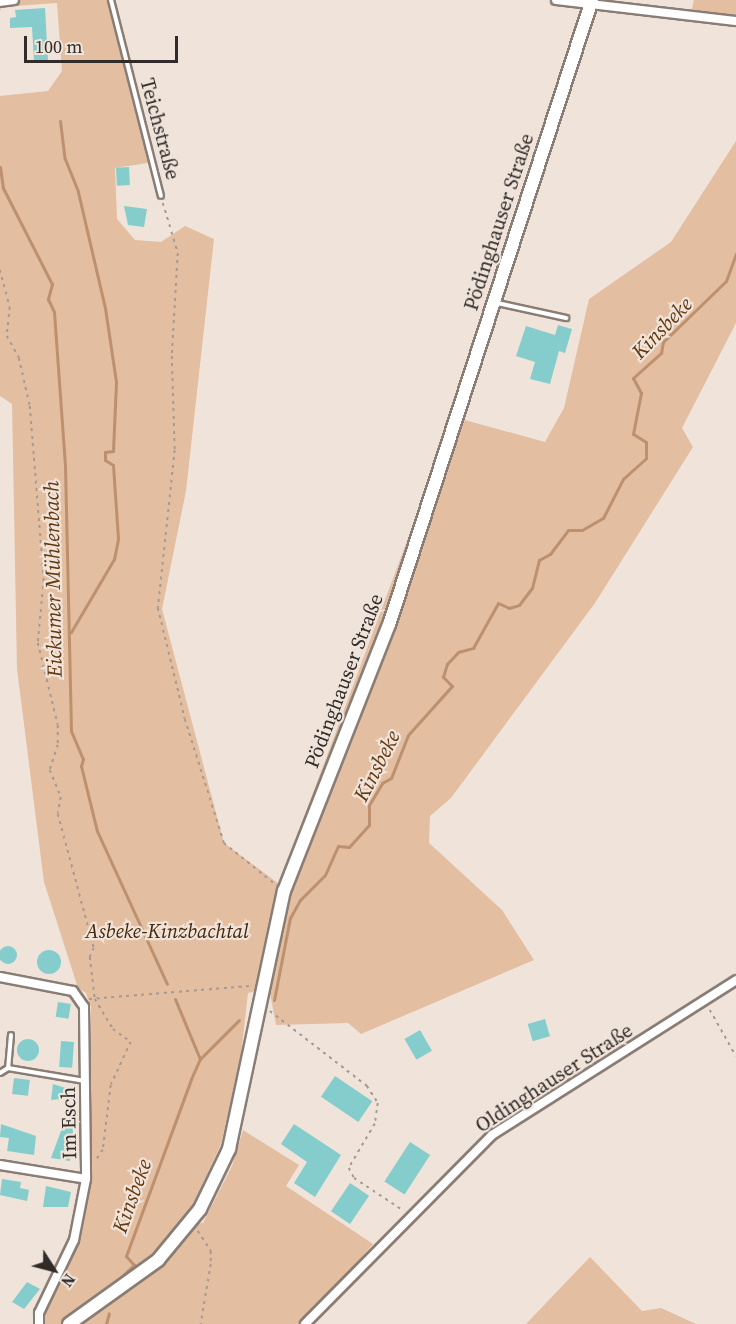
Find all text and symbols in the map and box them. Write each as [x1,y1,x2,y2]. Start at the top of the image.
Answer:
scale bar [27,24,182,62]
text: 100 m [35,34,82,59]
street label: Teichstraße [135,76,185,182]
street label: Pödinghauser Straße [459,130,539,314]
water label: Kinsbeke [626,292,698,364]
water label: Eickumer Mühlenbach [39,481,67,677]
street label: Pödinghauser Straße [300,590,388,772]
water label: Kinsbeke [348,726,406,806]
park label: Asbeke-Kinzbachtal [85,919,249,943]
street label: Oldinghauser Straße [471,1018,637,1138]
street label: Im Esch [56,1087,82,1159]
water label: Kinsbeke [107,1156,157,1236]
north arrow [24,1240,84,1300]
text: N [56,1269,81,1292]

